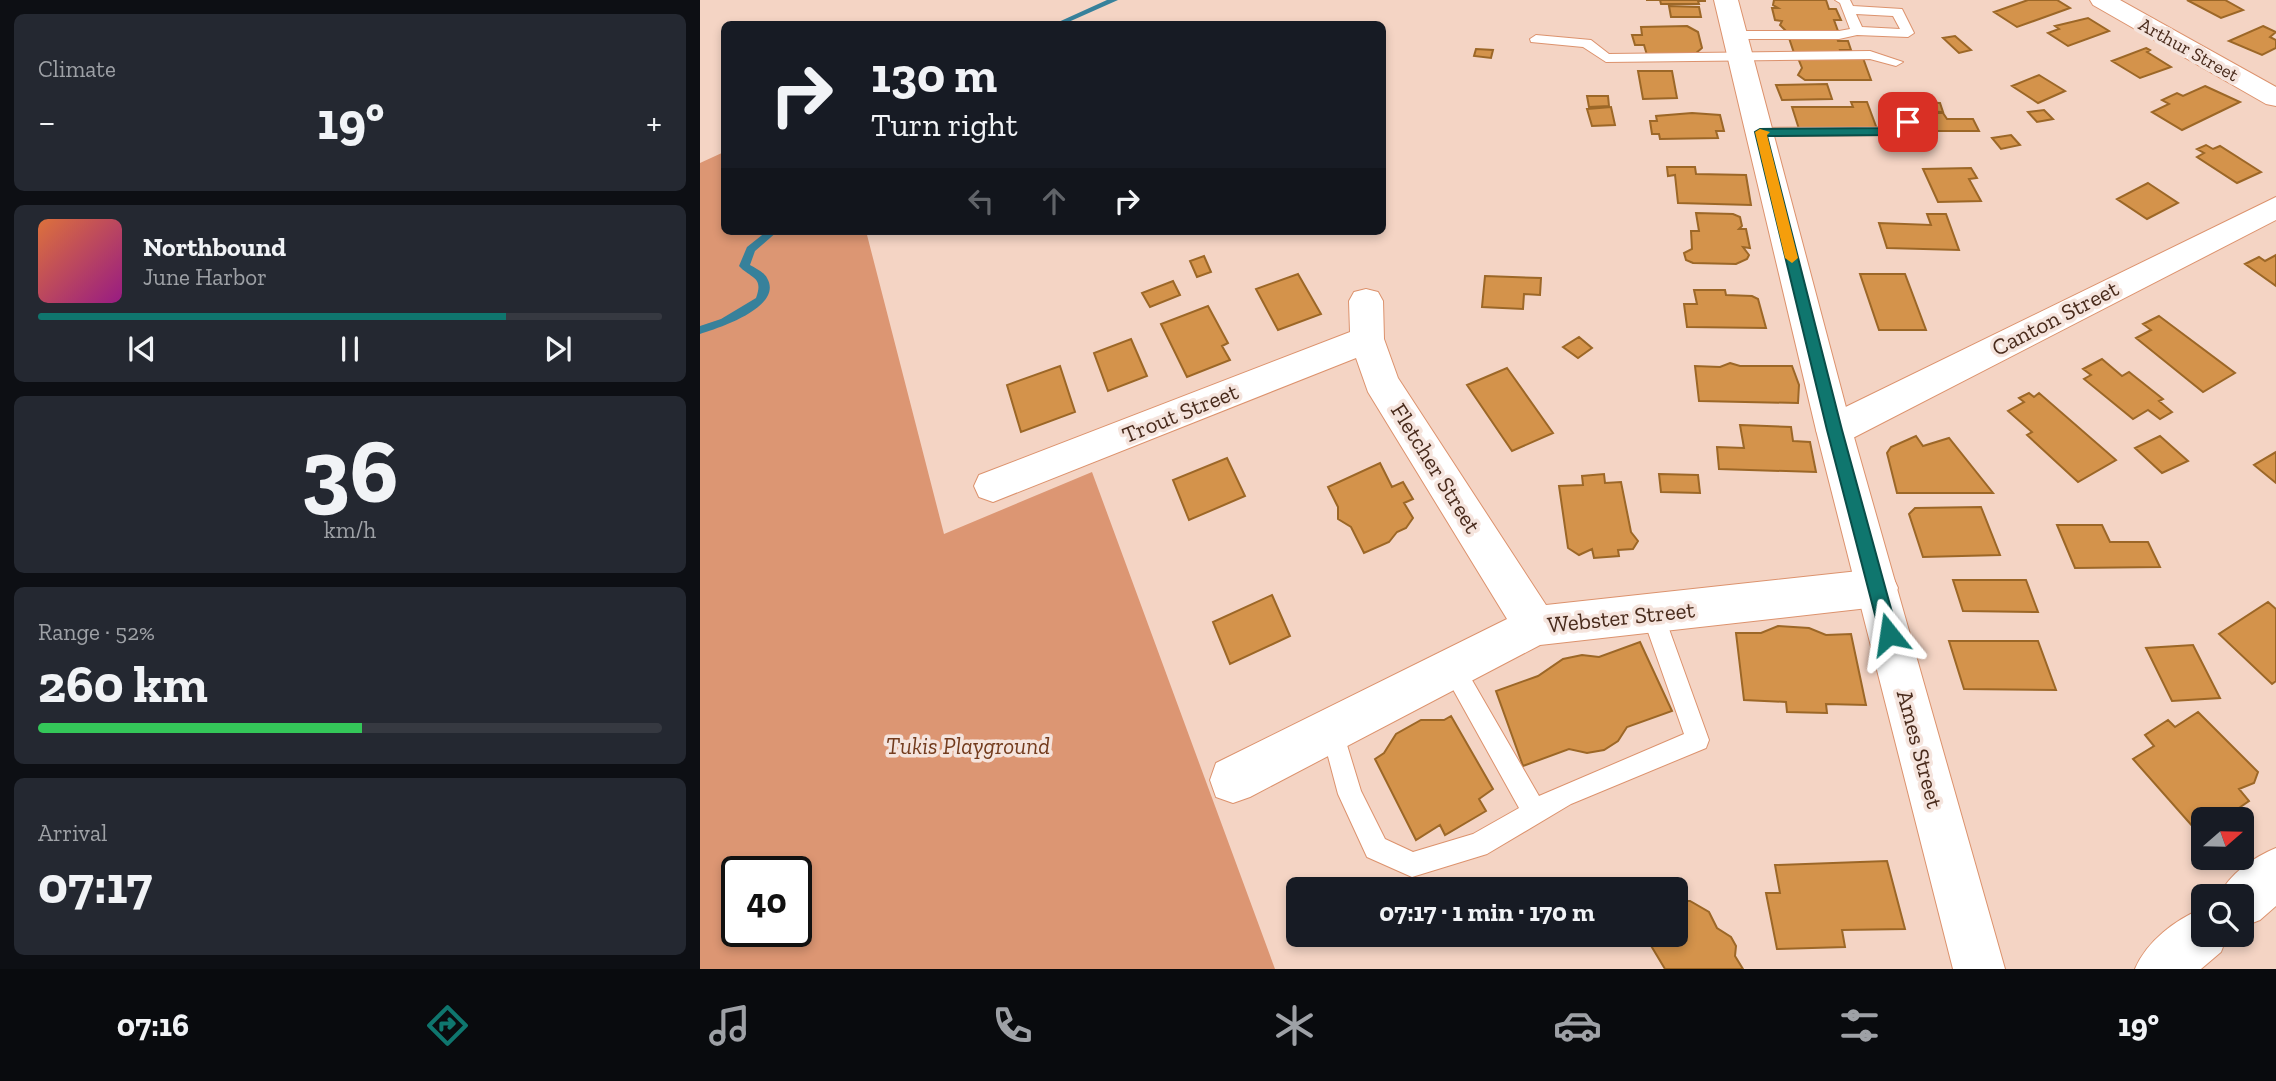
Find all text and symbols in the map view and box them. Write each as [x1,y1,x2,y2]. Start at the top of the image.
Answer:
street label: Arthur Street [2135,13,2243,86]
text: 130 m [871,46,997,105]
icon: right [756,49,847,140]
text: Climate [38,55,116,83]
text: 19° [317,90,384,152]
pin [1878,92,1938,152]
text: − [38,99,56,145]
text: + [646,99,662,145]
icon: arrive [1889,103,1927,141]
text: Turn right [871,106,1018,144]
icon: left [962,182,1000,220]
icon: ahead [1035,182,1073,220]
icon: right [1108,182,1146,220]
text: Northbound [143,231,286,263]
text: June Harbor [143,263,267,291]
street label: Canton Street [1987,274,2123,362]
icon: previous [123,330,161,368]
icon: pause [331,330,369,368]
icon: next [539,330,577,368]
street label: Trout Street [1118,377,1243,449]
street label: Fletcher Street [1385,398,1487,538]
text: 36 [301,416,399,525]
text: km/h [324,516,376,544]
street label: Webster Street [1546,595,1697,639]
position arrow [1852,597,1926,671]
text: Range · 52% [38,618,155,646]
text: 260 km [38,653,208,715]
street label: Ames Street [1891,687,1949,812]
park label: Tukis Playground [886,732,1050,760]
north arrow [2191,807,2254,870]
map controls [2191,807,2254,947]
text: Arrival [38,819,107,847]
text: 07:17 [38,854,152,916]
speed limit sign: 40 [721,856,812,947]
button: search [2191,884,2254,947]
text: 07:17 · 1 min · 170 m [1379,896,1595,928]
icon: directions [423,1001,472,1050]
icon: music [705,1001,754,1050]
icon: phone [988,1001,1037,1050]
icon: climate [1270,1001,1319,1050]
icon: car [1553,1001,1602,1050]
icon: filters [1835,1001,1884,1050]
text: 07:16 [117,1006,189,1044]
text: 19° [2118,1006,2159,1044]

